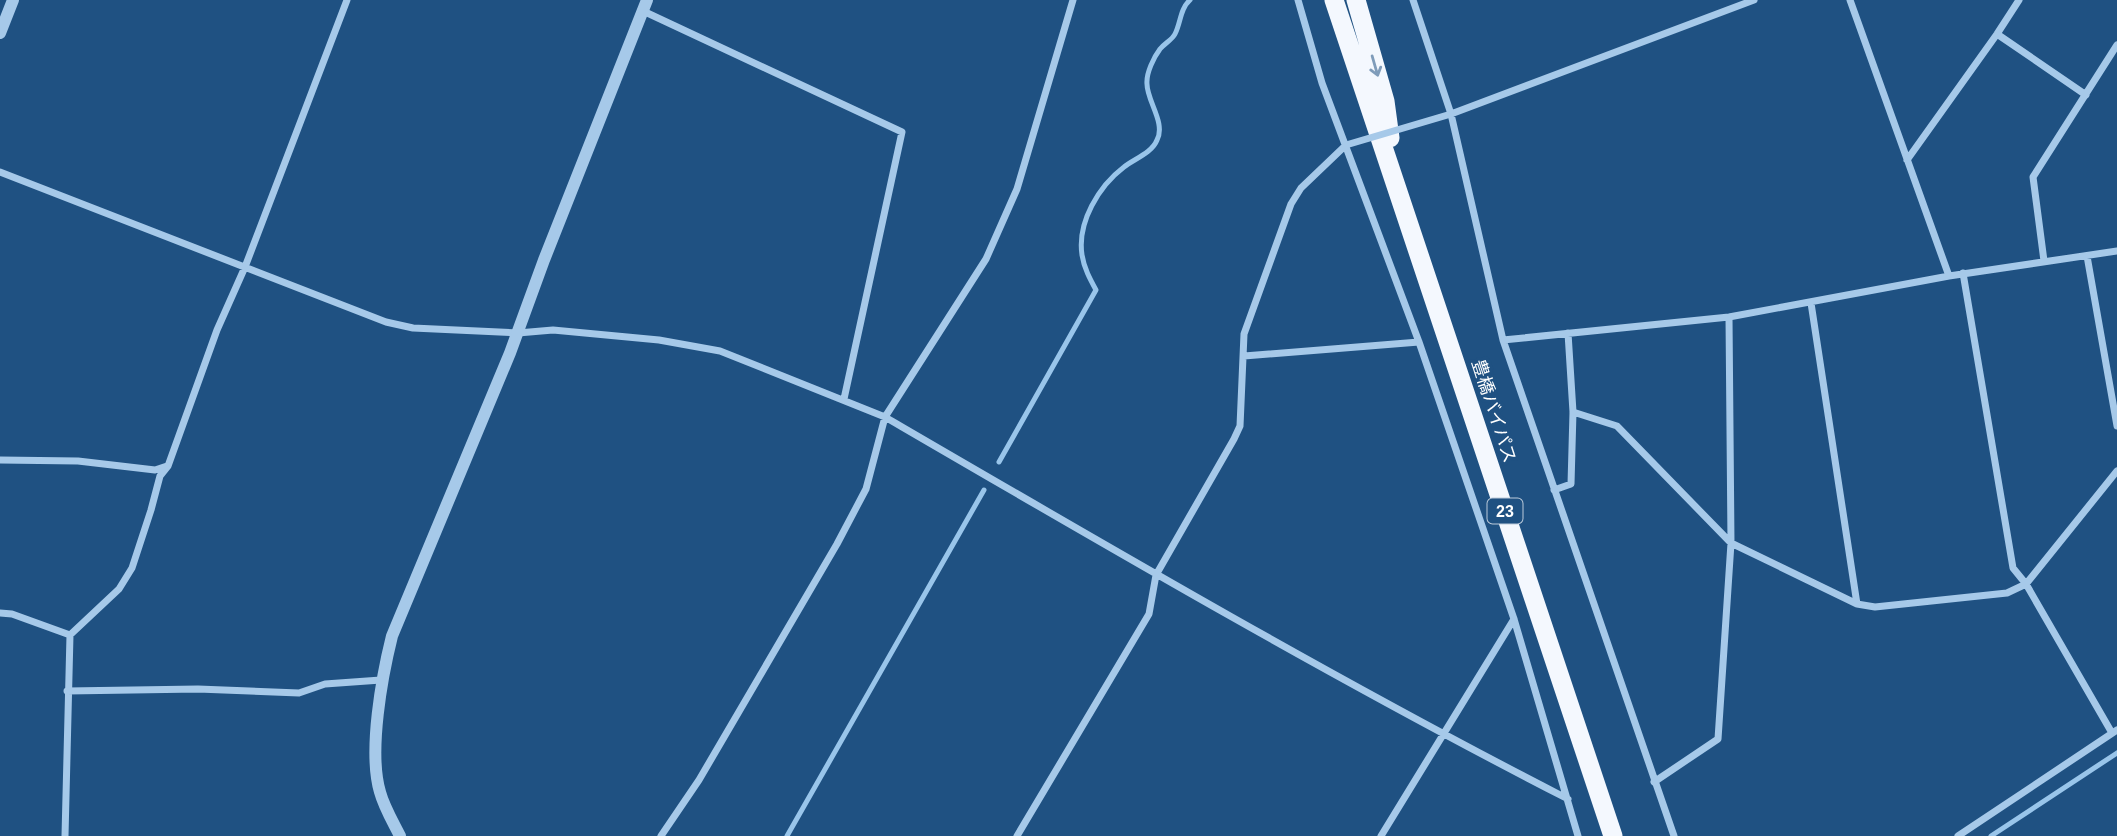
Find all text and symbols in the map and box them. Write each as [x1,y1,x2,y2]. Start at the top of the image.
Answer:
one-way arrow [1369,55,1382,77]
street label: 豊橋バイパス [1468,357,1520,465]
road number: 23 [1488,498,1522,524]

